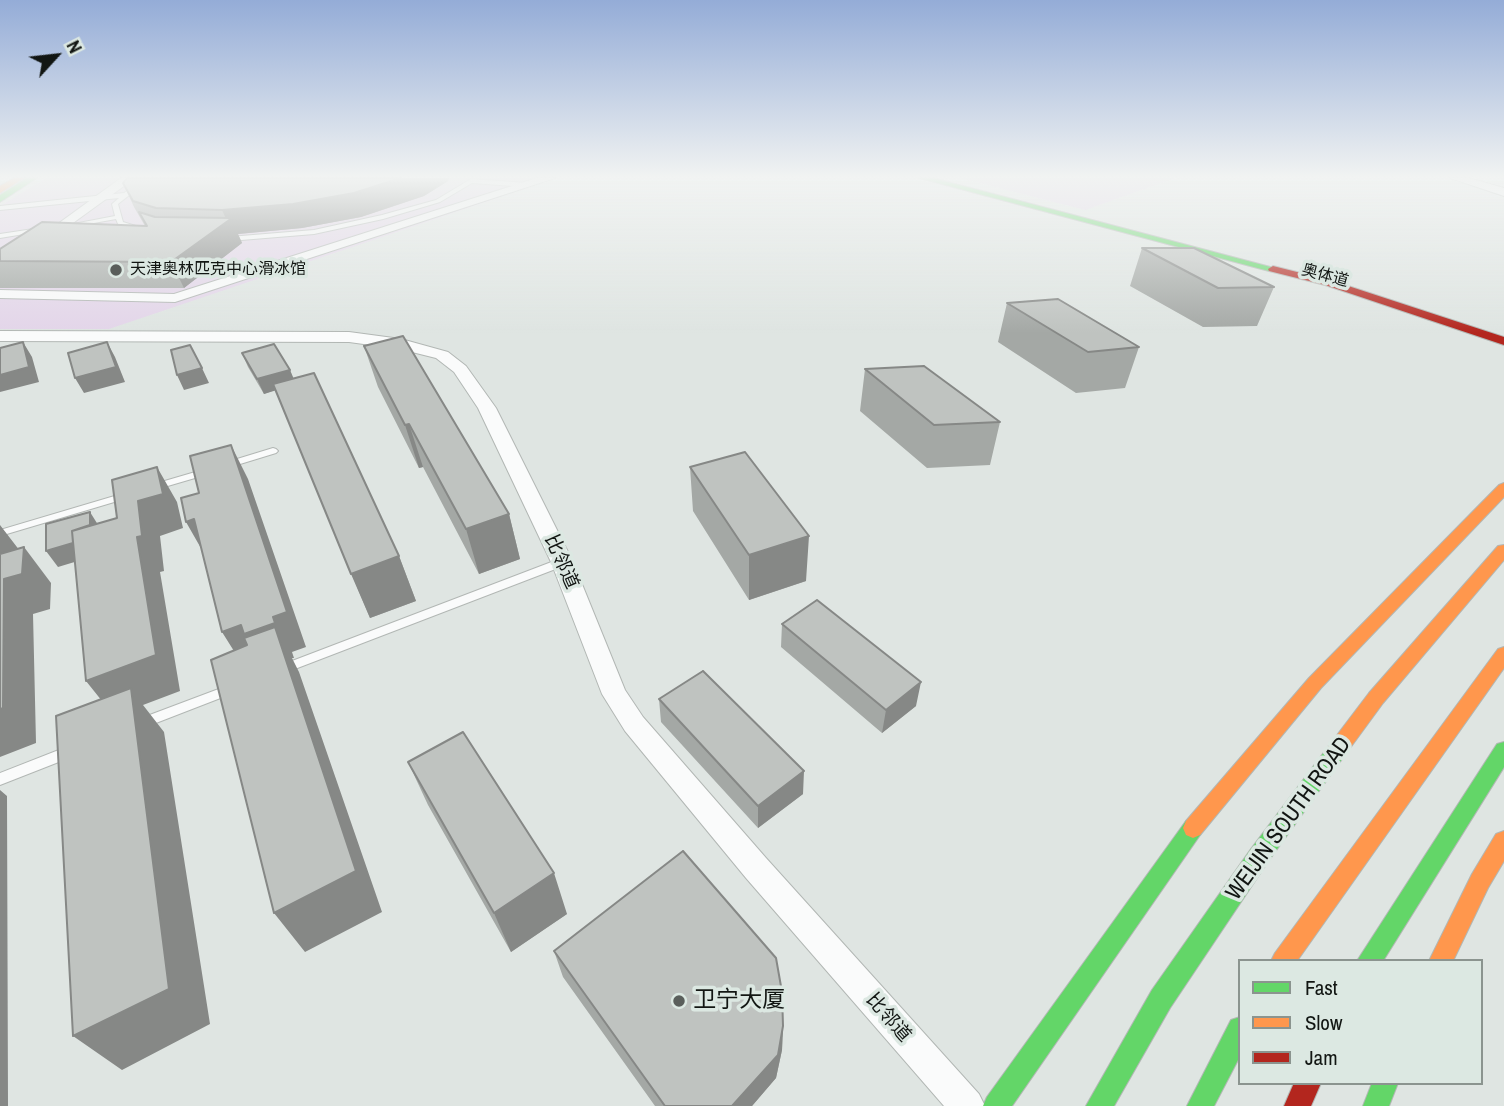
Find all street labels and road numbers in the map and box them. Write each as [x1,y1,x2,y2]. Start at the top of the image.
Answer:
street label: 奥体道 [1299,261,1351,291]
street label: 比邻道 [539,531,583,593]
street label: WEIJIN SOUTH ROAD [1221,732,1357,906]
street label: 比邻道 [861,989,915,1047]

